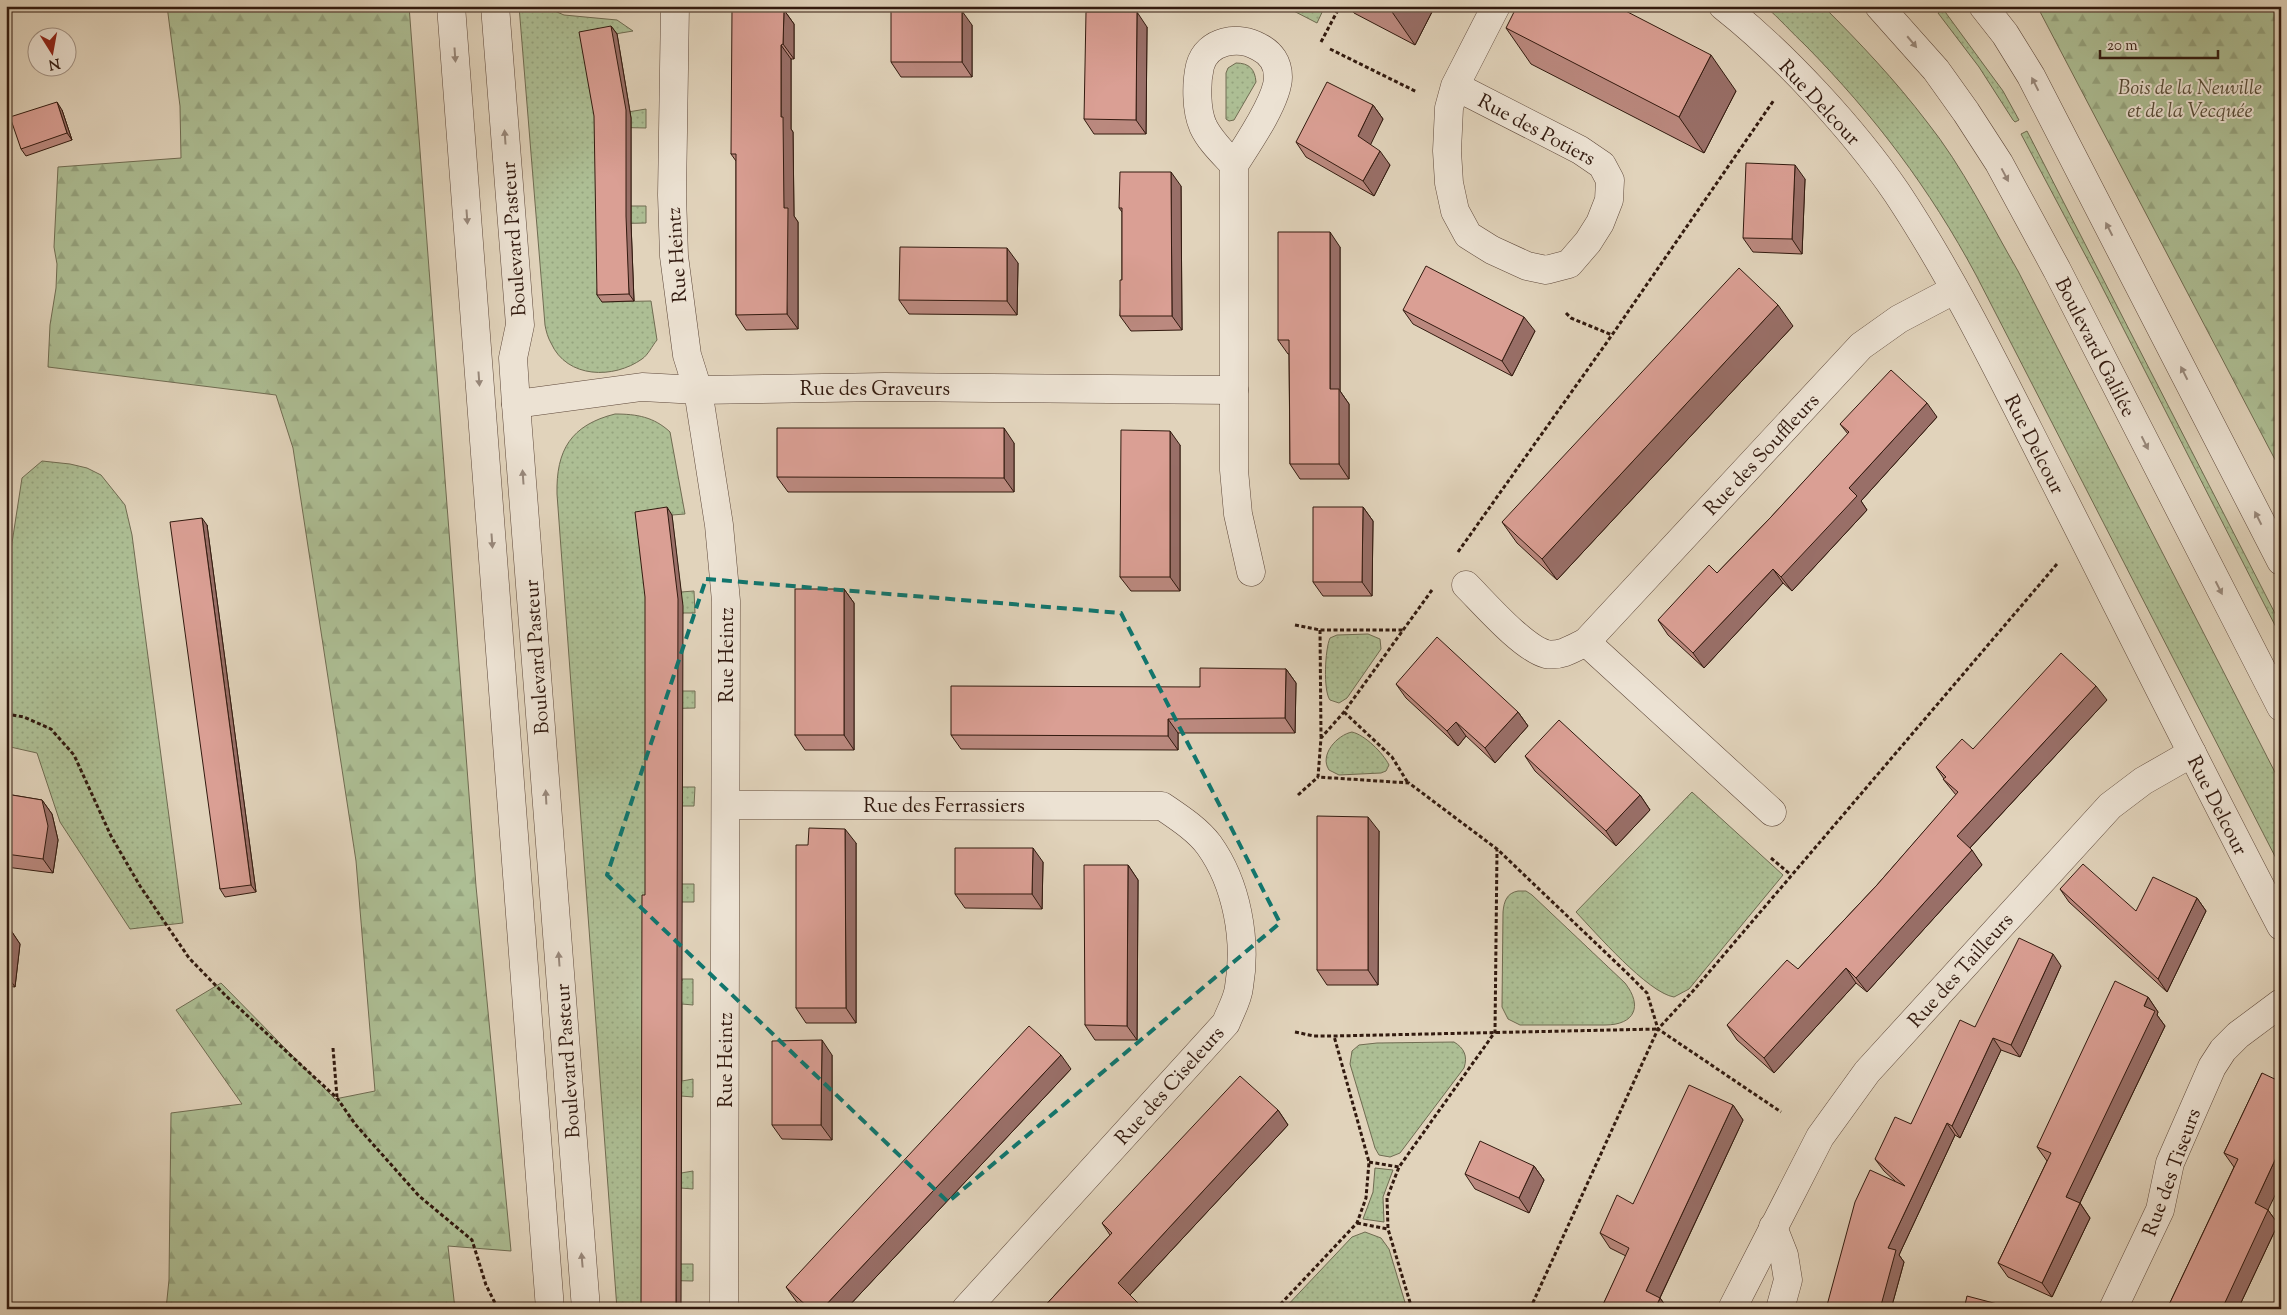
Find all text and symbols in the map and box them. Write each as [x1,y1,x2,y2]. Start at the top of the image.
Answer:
north arrow [28,28,78,78]
scale bar [2100,28,2217,60]
one-way arrow [1907,36,1918,49]
text: 20 m [2107,36,2138,57]
one-way arrow [451,47,459,63]
text: N [47,52,61,74]
street label: Rue Delcour [1771,54,1866,154]
park label: Bois de la Neuville et de la Vecquée [2118,75,2262,127]
one-way arrow [2031,77,2039,91]
street label: Rue des Potiers [1472,88,1600,175]
one-way arrow [501,128,509,144]
street label: Boulevard Pasteur [496,160,535,317]
one-way arrow [2001,168,2009,182]
street label: Rue Heintz [661,206,696,304]
one-way arrow [464,209,472,225]
one-way arrow [2105,222,2113,236]
street label: Boulevard Galilée [2046,273,2141,423]
one-way arrow [2180,366,2188,380]
one-way arrow [476,371,484,387]
street label: Rue des Graveurs [800,376,950,405]
street label: Rue des Souffleurs [1698,388,1827,523]
street label: Rue Delcour [1995,390,2071,500]
one-way arrow [2141,436,2149,450]
one-way arrow [518,469,526,485]
one-way arrow [2254,510,2262,525]
one-way arrow [489,533,497,549]
street label: Boulevard Pasteur [519,578,558,735]
one-way arrow [2215,581,2223,595]
street label: Rue Heintz [714,607,743,703]
street label: Rue Delcour [2178,751,2254,861]
one-way arrow [542,788,550,804]
street label: Rue des Ferrassiers [863,793,1025,822]
street label: Rue des Tailleurs [1902,908,2021,1036]
one-way arrow [555,950,563,966]
street label: Boulevard Pasteur [550,982,589,1139]
street label: Rue Heintz [713,1012,742,1108]
street label: Rue des Ciseleurs [1109,1021,1232,1153]
street label: Rue des Tiseurs [2137,1105,2210,1241]
one-way arrow [578,1252,586,1268]

